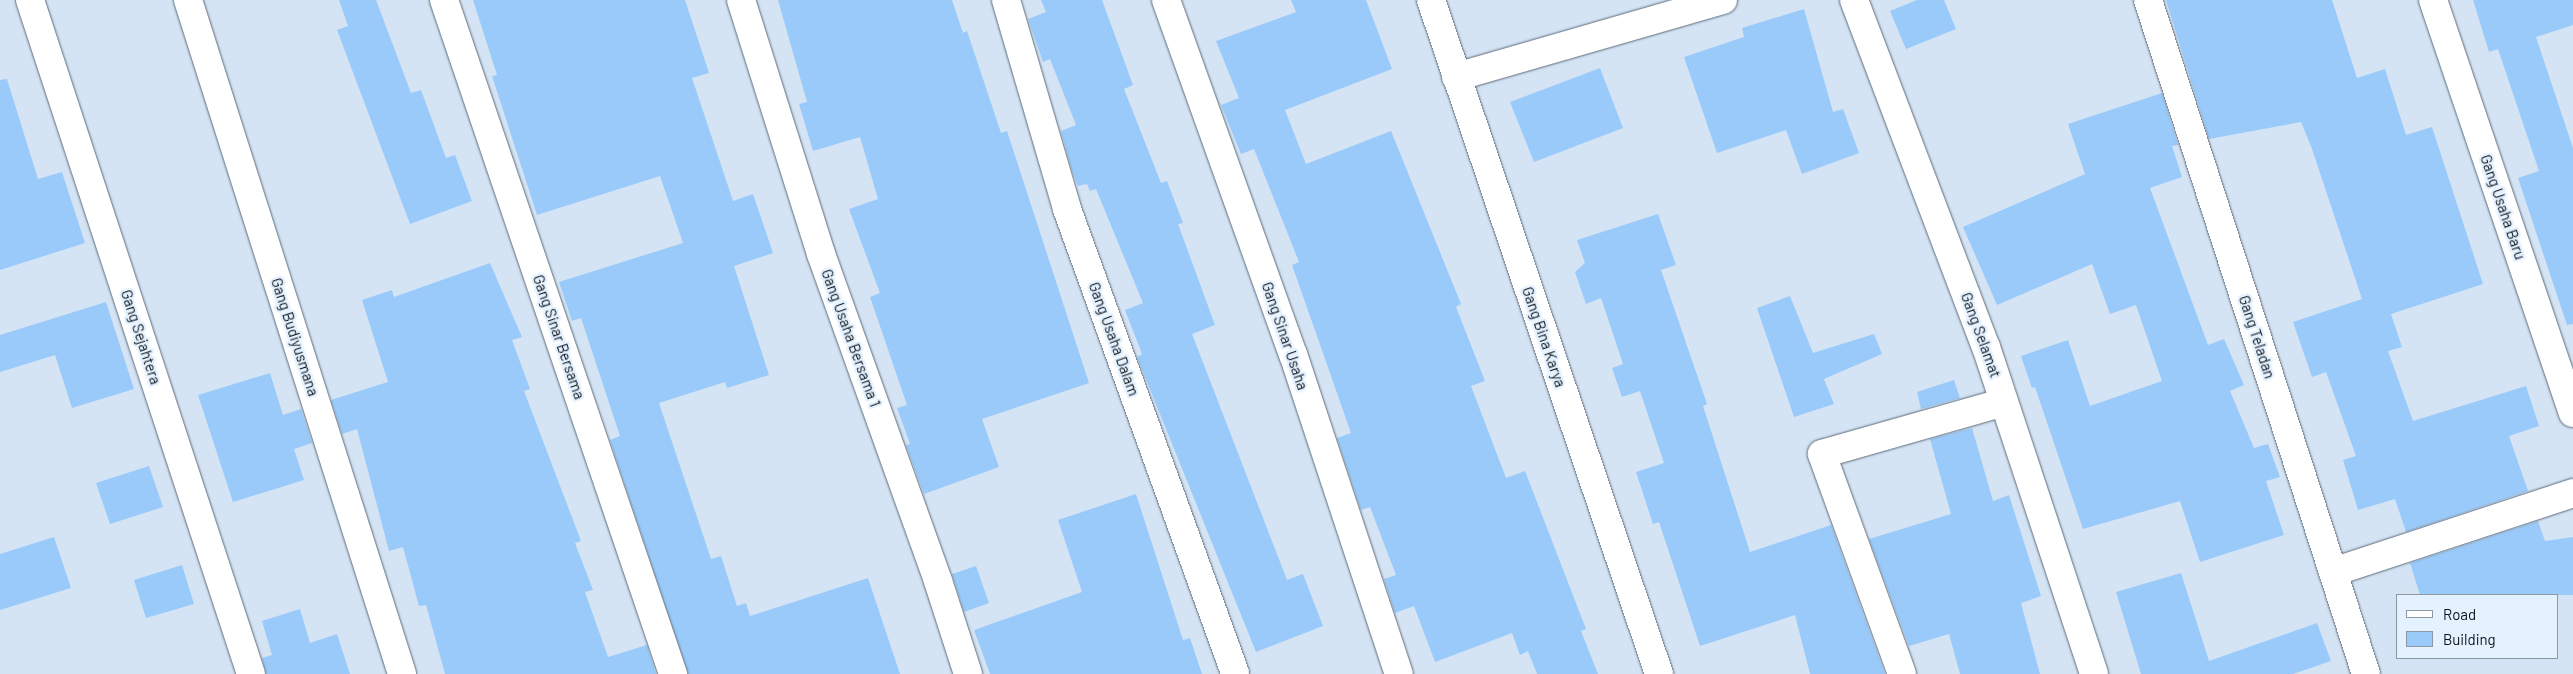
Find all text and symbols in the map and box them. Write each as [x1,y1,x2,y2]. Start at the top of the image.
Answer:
street label: Gang Usaha Baru [2477,152,2529,262]
street label: Gang Usaha Bersama 1 [818,267,884,409]
street label: Gang Sinar Bersama [529,272,589,402]
street label: Gang Budiyusmana [267,276,323,398]
street label: Gang Usaha Dalam [1085,280,1143,398]
street label: Gang Sinar Usaha [1258,280,1312,392]
street label: Gang Bina Karya [1518,284,1570,390]
street label: Gang Sejahtera [117,287,165,387]
street label: Gang Selamat [1957,290,2005,380]
street label: Gang Teladan [2235,293,2279,381]
legend [2396,594,2558,659]
text: Road [2443,605,2476,623]
text: Building [2443,630,2496,648]

